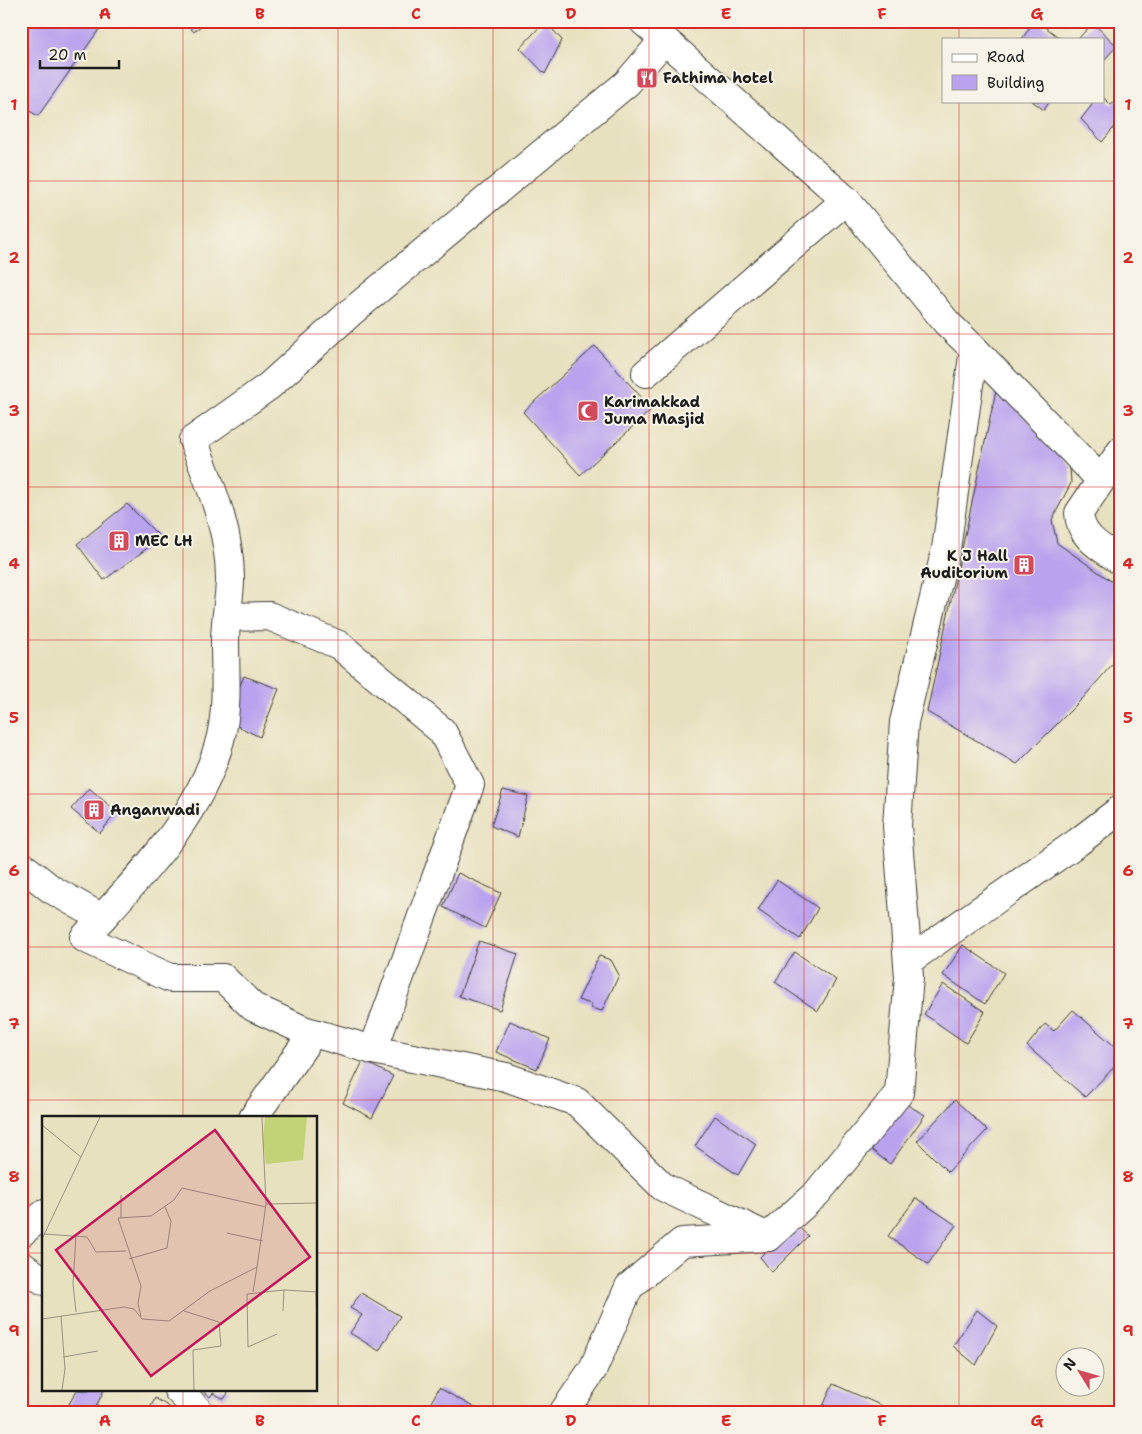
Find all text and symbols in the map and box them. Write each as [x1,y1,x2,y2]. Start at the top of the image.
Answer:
text: A [99,3,111,24]
text: B [255,3,265,24]
text: C [411,3,421,24]
text: D [565,3,577,24]
text: E [721,3,731,24]
text: F [877,3,887,24]
text: G [1031,3,1044,24]
scale bar [40,38,119,70]
legend [942,38,1104,102]
text: 20 m [48,45,87,65]
text: Road [987,47,1025,67]
restaurant icon: Fathima hotel [635,66,659,90]
place label: Fathima hotel [663,68,773,88]
text: Building [987,73,1044,93]
text: 1 [10,94,18,115]
text: 1 [1124,94,1132,115]
text: 2 [8,247,20,268]
text: 2 [1122,247,1134,268]
place label: Karimakkad Juma Masjid [604,392,705,429]
mosque icon: Karimakkad Juma Masjid [576,399,600,423]
text: 3 [8,400,20,421]
text: 3 [1122,400,1134,421]
building icon: MEC LH [107,529,131,553]
place label: MEC LH [135,531,193,551]
place label: K J Hall Auditorium [920,546,1008,583]
text: 4 [8,553,20,574]
building icon: K J Hall Auditorium [1012,553,1036,577]
text: 4 [1122,553,1134,574]
text: 5 [9,707,19,728]
text: 5 [1123,707,1133,728]
building icon: Anganwadi [82,798,106,822]
place label: Anganwadi [110,800,200,820]
text: 6 [8,860,20,881]
text: 6 [1122,860,1134,881]
text: 7 [8,1013,20,1034]
text: 7 [1122,1013,1134,1034]
inset map [42,1116,318,1392]
text: 8 [8,1166,20,1187]
text: 8 [1122,1166,1134,1187]
text: 9 [8,1320,20,1341]
text: 9 [1122,1320,1134,1341]
north arrow [1054,1346,1104,1396]
text: N [1059,1354,1080,1374]
text: A [99,1410,111,1431]
text: B [255,1410,265,1431]
text: C [411,1410,421,1431]
text: D [565,1410,577,1431]
text: E [721,1410,731,1431]
text: F [877,1410,887,1431]
text: G [1031,1410,1044,1431]

